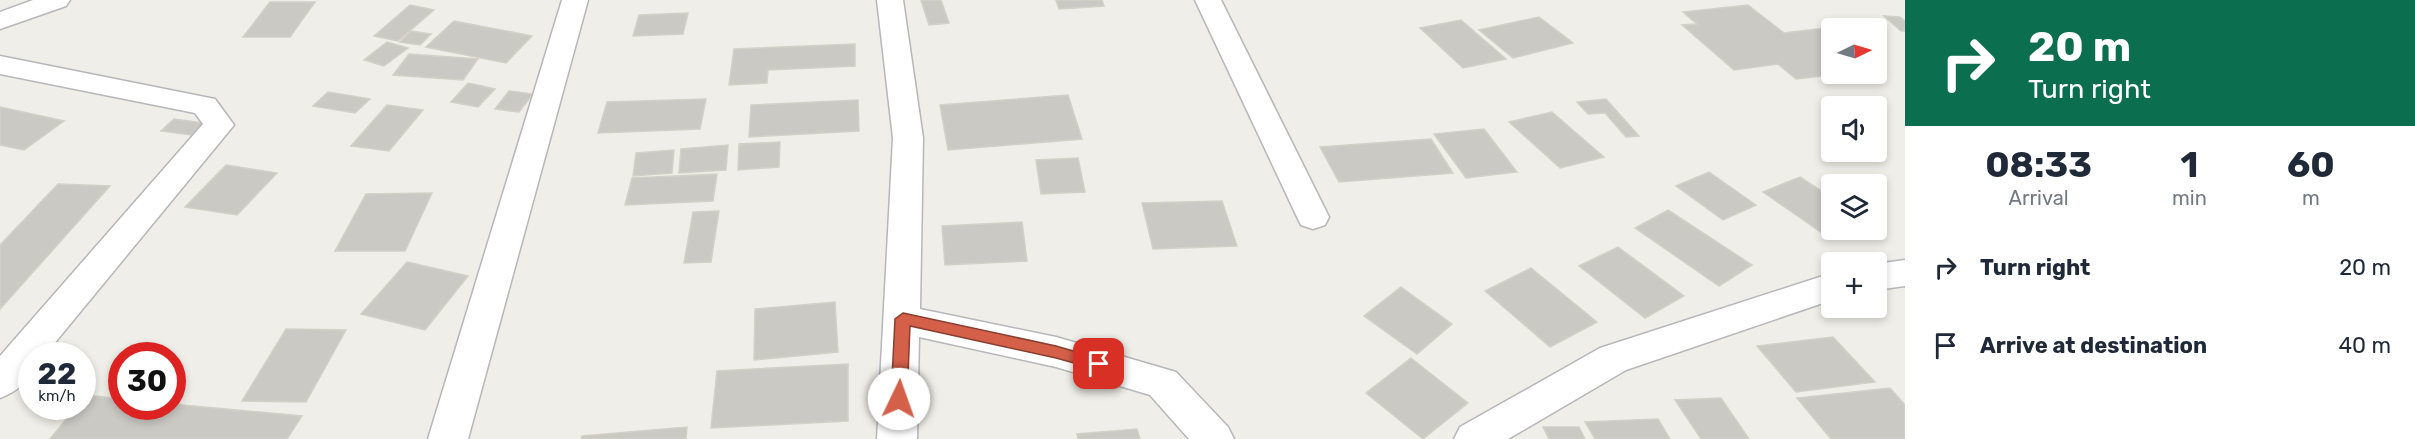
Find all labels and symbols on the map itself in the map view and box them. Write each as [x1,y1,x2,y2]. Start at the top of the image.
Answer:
north arrow [1821,18,1887,84]
pin [1073,338,1124,389]
speed limit sign: 30 [108,342,186,420]
position arrow [867,367,931,431]

